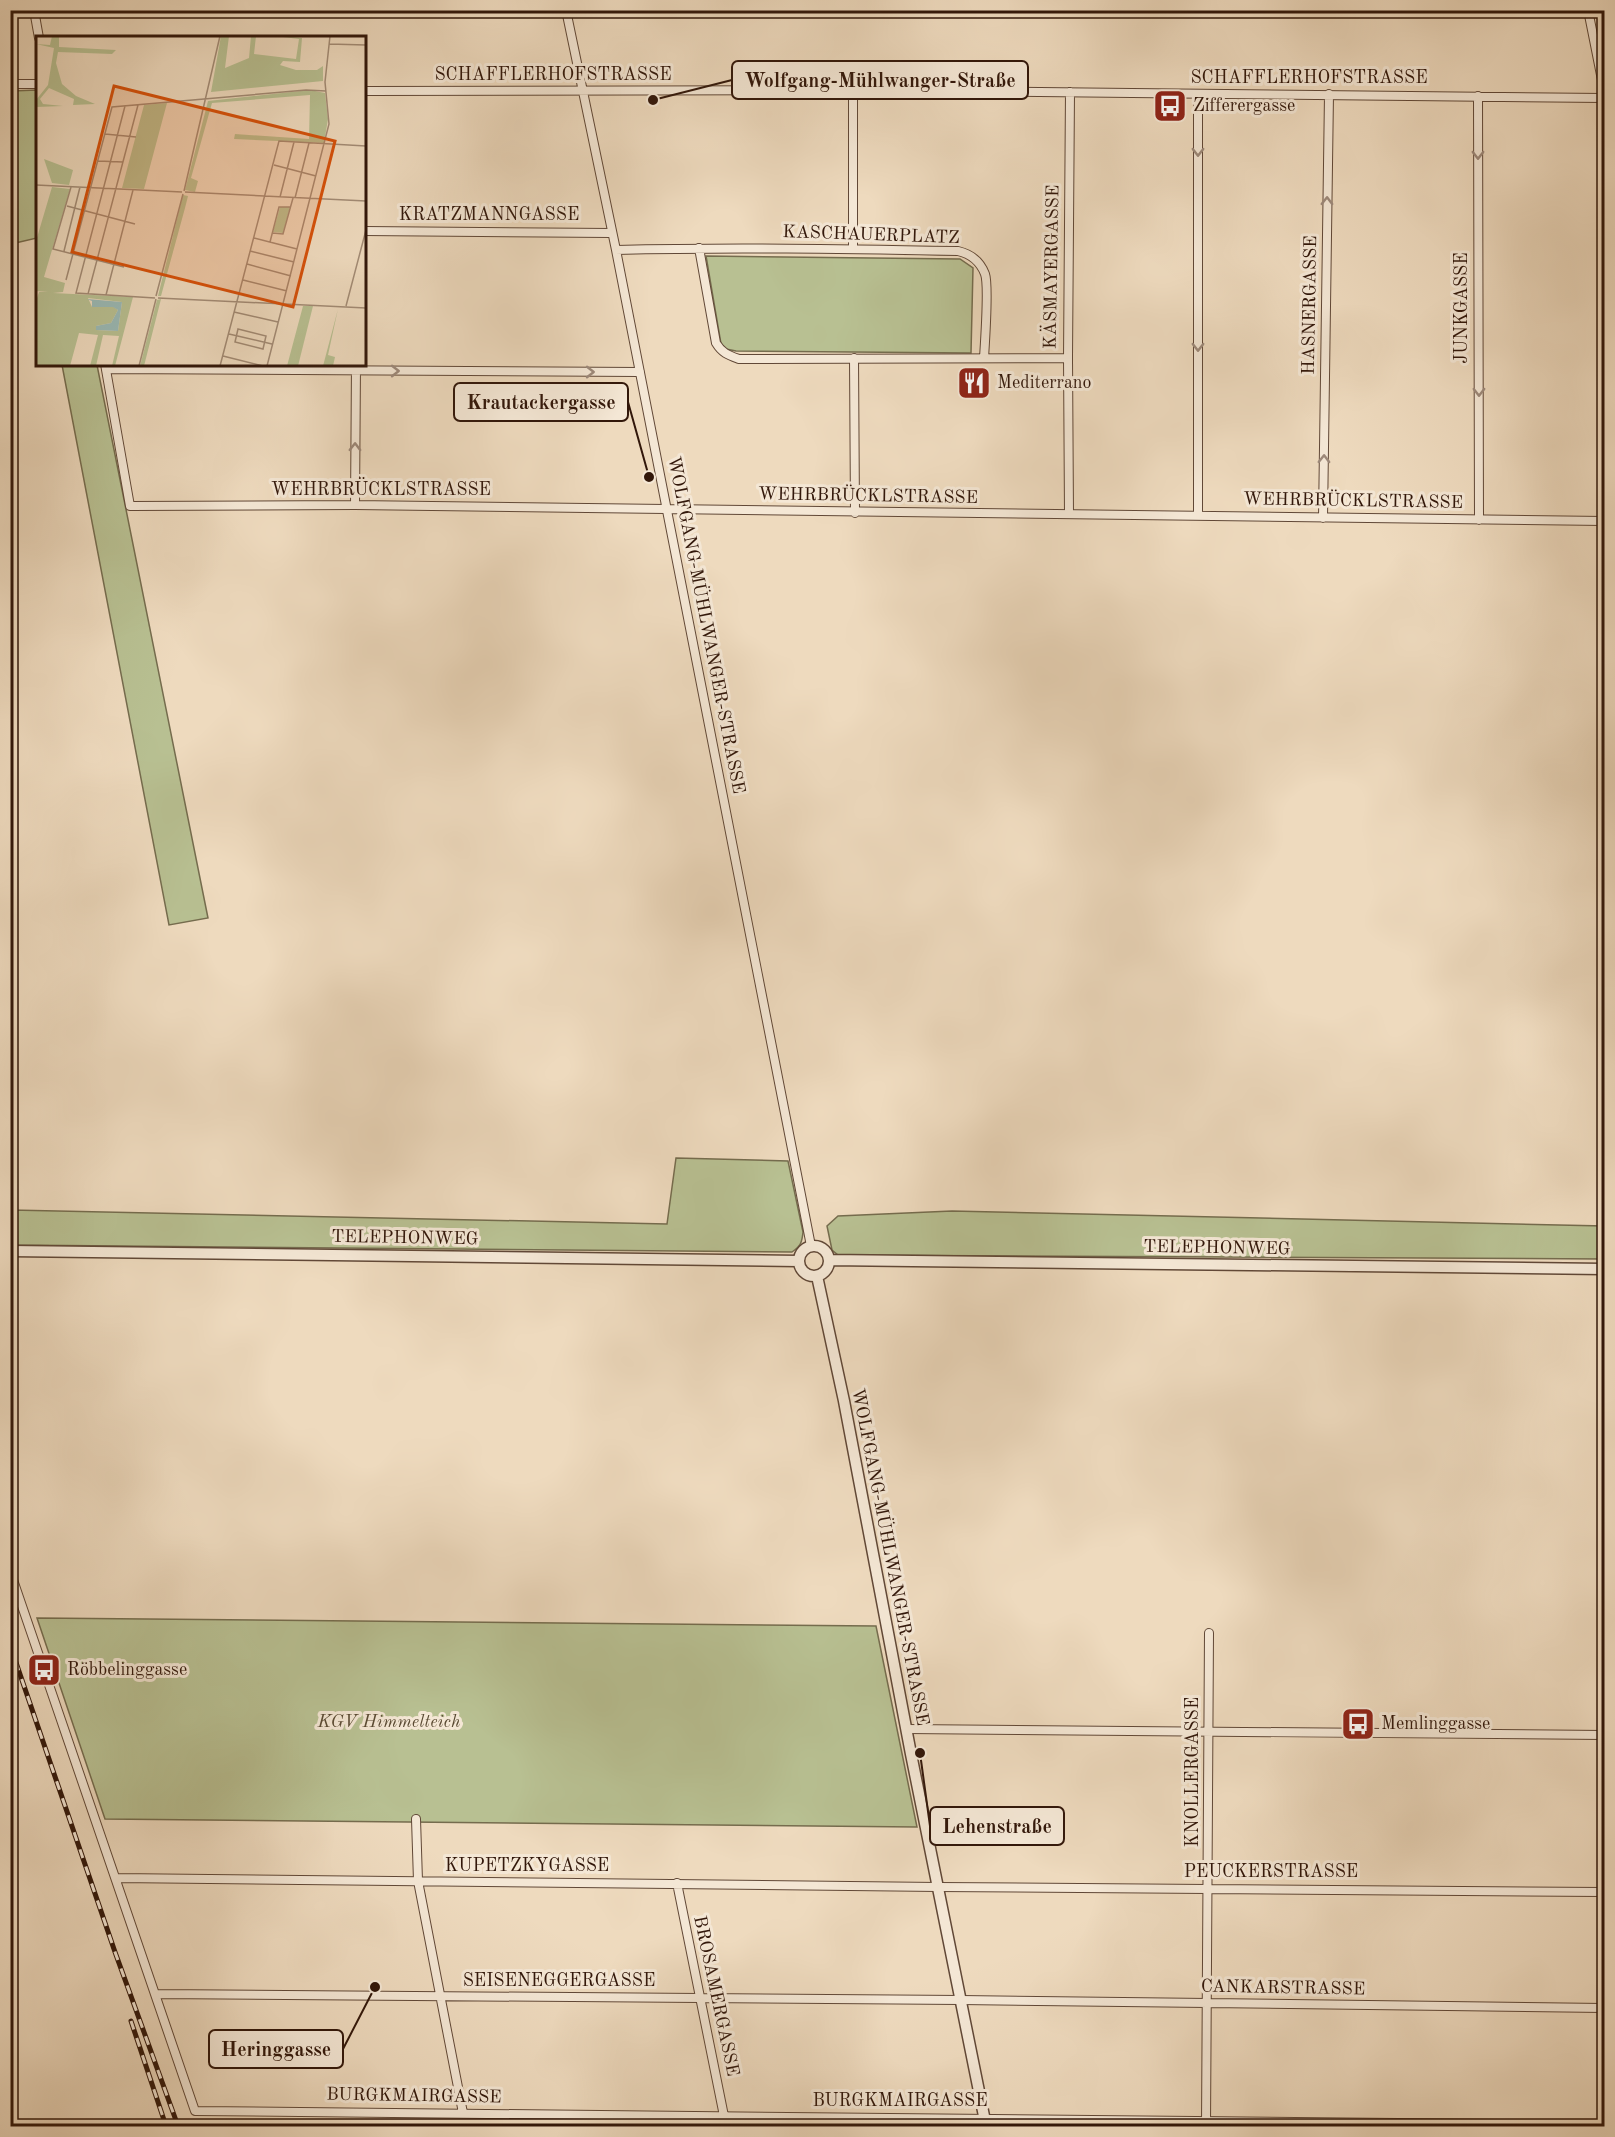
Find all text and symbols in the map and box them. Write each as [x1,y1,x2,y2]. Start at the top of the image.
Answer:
inset map [36,36,366,366]
callout: Wolfgang-Mühlwanger-Straße [732,61,1028,99]
street label: SCHAFFLERHOFSTRASSE [434,66,672,84]
street label: SCHAFFLERHOFSTRASSE [1190,69,1428,87]
text: Wolfgang-Mühlwanger-Straße [744,72,1016,92]
bus stop icon: Zifferergasse [1152,88,1188,124]
place label: Zifferergasse [1193,97,1295,115]
one-way arrow [1192,148,1204,157]
one-way arrow [1472,150,1484,159]
street label: KÄSMAYERGASSE [1039,185,1062,349]
one-way arrow [1321,197,1333,206]
street label: KRATZMANNGASSE [399,206,579,224]
street label: KASCHAUERPLATZ [782,223,960,247]
street label: HASNERGASSE [1300,235,1320,375]
street label: JUNKGASSE [1453,252,1471,364]
one-way arrow [1192,343,1204,352]
one-way arrow [391,365,400,377]
restaurant icon: Mediterrano [956,365,992,401]
one-way arrow [586,366,595,378]
place label: Mediterrano [997,374,1092,392]
callout: Krautackergasse [454,383,628,421]
one-way arrow [1473,387,1485,396]
text: Krautackergasse [466,394,616,414]
one-way arrow [349,442,361,451]
street label: WOLFGANG-MÜHLWANGER-STRASSE [664,454,752,795]
one-way arrow [1318,455,1330,464]
street label: WEHRBRÜCKLSTRASSE [271,477,491,499]
street label: WEHRBRÜCKLSTRASSE [758,481,978,507]
street label: WEHRBRÜCKLSTRASSE [1243,486,1463,512]
street label: TELEPHONWEG [331,1228,479,1248]
street label: TELEPHONWEG [1143,1238,1291,1258]
street label: WOLFGANG-MÜHLWANGER-STRASSE [848,1386,936,1727]
bus stop icon: Röbbelinggasse [26,1652,62,1688]
place label: Röbbelinggasse [67,1661,187,1679]
street label: KNOLLERGASSE [1184,1697,1202,1847]
bus stop icon: Memlinggasse [1340,1706,1376,1742]
park label: KGV Himmelteich [317,1713,460,1731]
place label: Memlinggasse [1381,1715,1490,1733]
callout: Lehenstraße [930,1807,1064,1845]
text: Lehenstraße [942,1818,1052,1838]
street label: KUPETZKYGASSE [445,1857,609,1875]
street label: PEUCKERSTRASSE [1184,1863,1358,1881]
street label: BROSAMERGASSE [690,1914,742,2078]
street label: SEISENEGGERGASSE [463,1972,655,1990]
street label: CANKARSTRASSE [1201,1978,1365,1998]
callout: Heringgasse [209,2030,343,2068]
text: Heringgasse [221,2041,331,2061]
street label: BURGKMAIRGASSE [326,2085,502,2107]
street label: BURGKMAIRGASSE [812,2092,988,2110]

